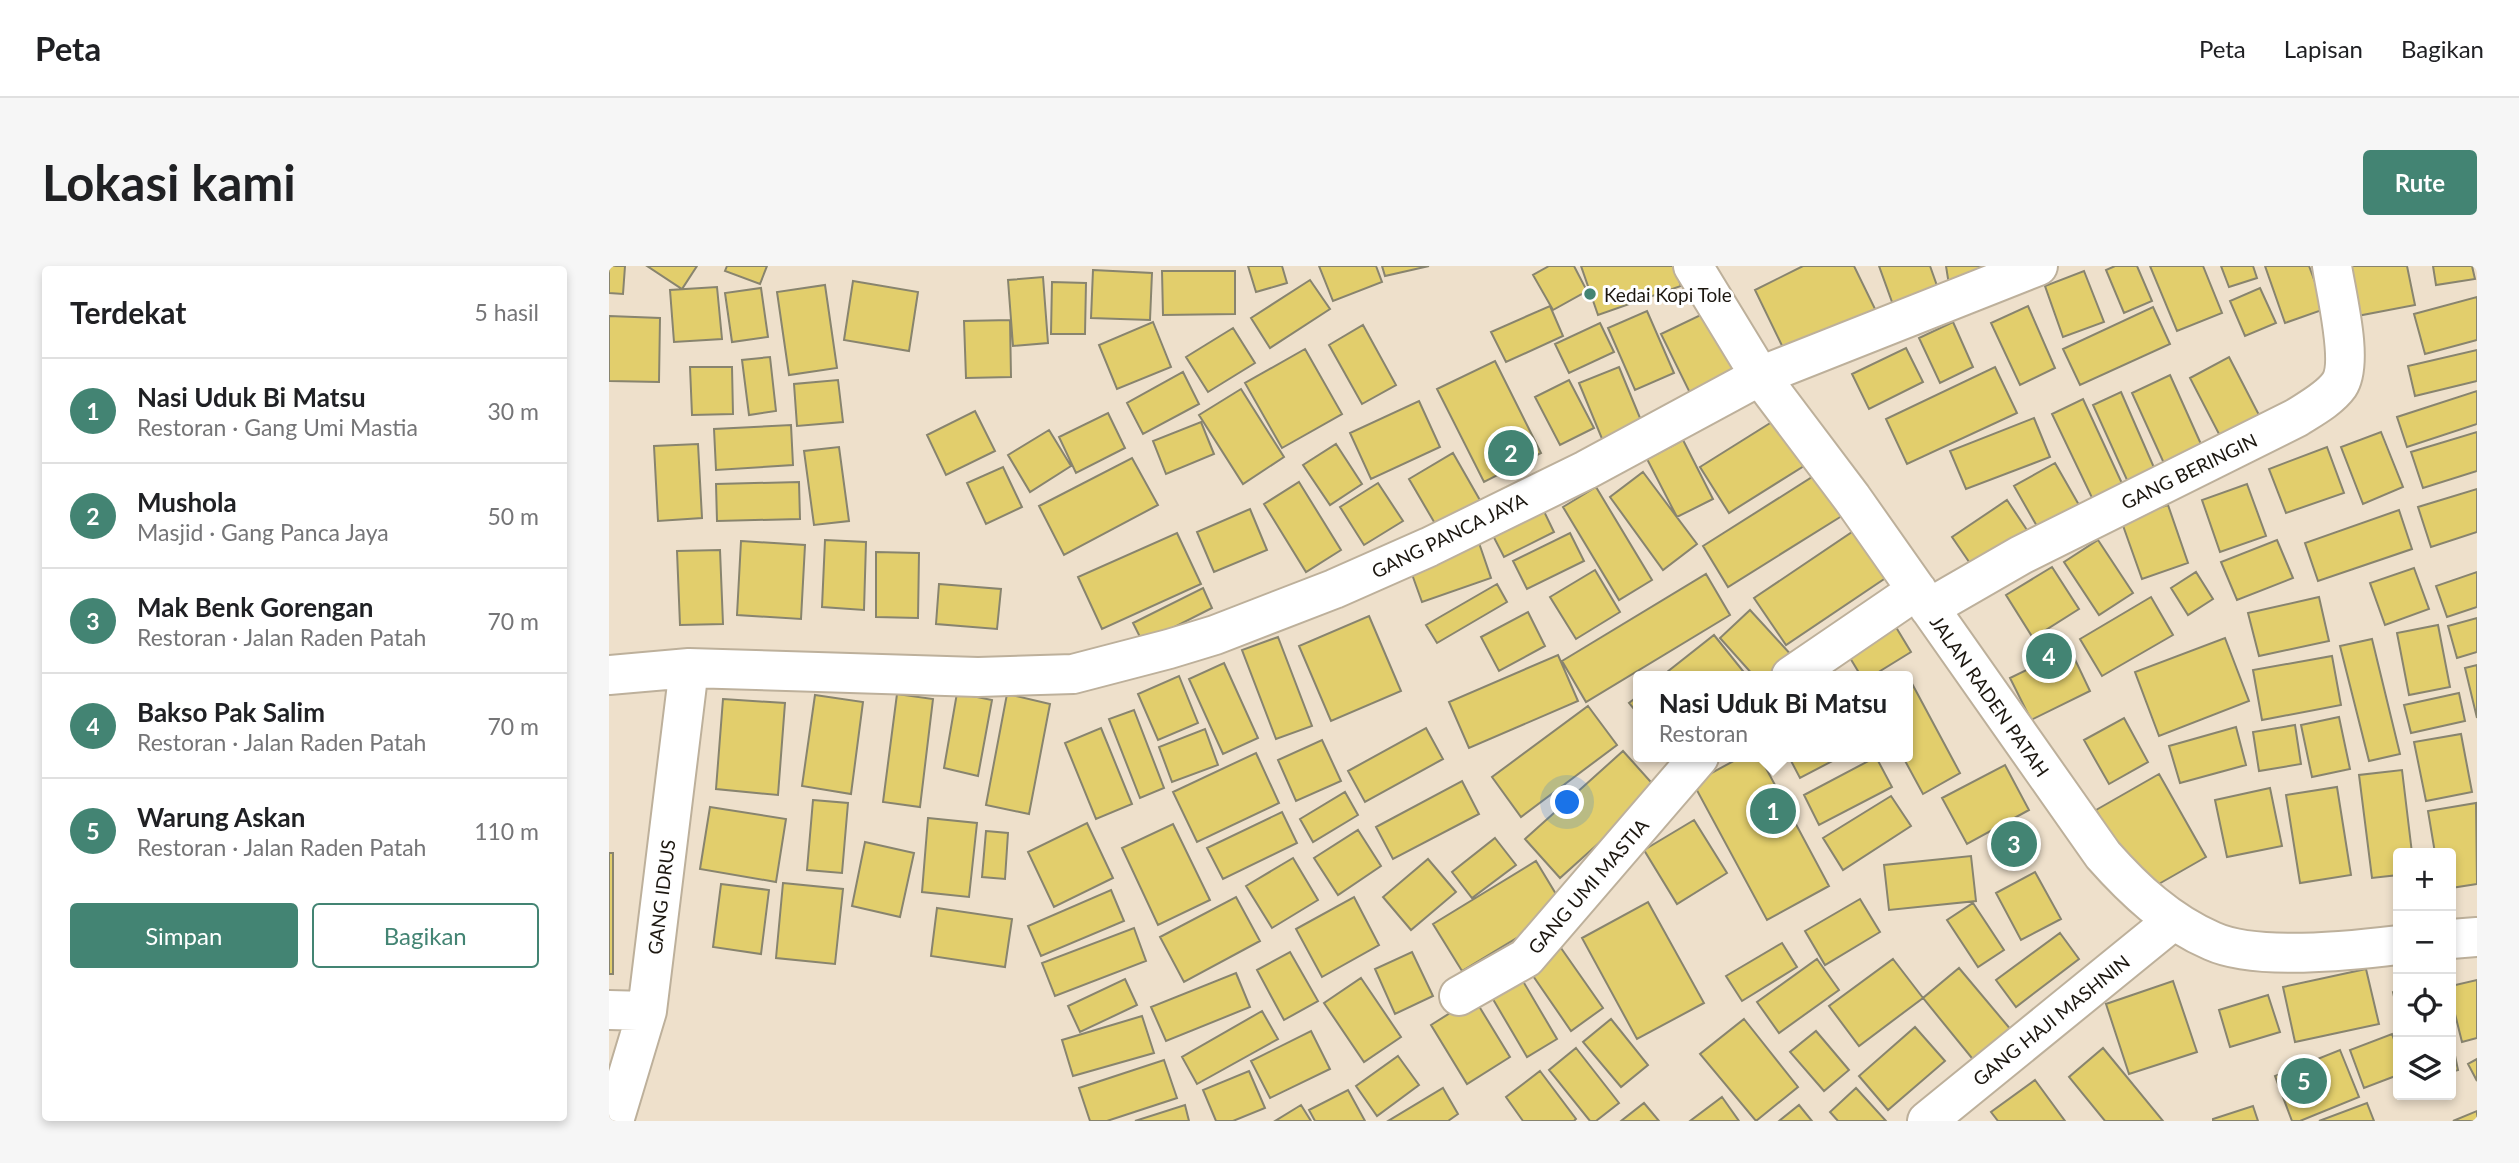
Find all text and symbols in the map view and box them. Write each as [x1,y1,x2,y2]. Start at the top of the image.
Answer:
text: Peta [35,28,101,68]
text: Peta [2199,34,2246,63]
text: Lapisan [2284,34,2363,63]
text: Bagikan [2401,34,2484,63]
button: Rute [2363,150,2477,215]
text: Lokasi kami [42,153,296,211]
place label: Kedai Kopi Tole [1604,283,1732,306]
marker: Kedai Kopi Tole [1582,286,1598,302]
text: Terdekat [70,294,186,330]
text: 5 hasil [475,298,539,326]
text: Nasi Uduk Bi Matsu [137,381,366,413]
text: 1 [86,397,100,425]
text: 30 m [488,397,539,425]
text: Restoran · Gang Umi Mastia [137,413,418,441]
pin: 2 [1488,427,1534,479]
street label: GANG BERINGIN [2117,428,2261,514]
text: Mushola [137,486,237,518]
street label: GANG PANCA JAYA [1368,487,1530,583]
text: 2 [86,502,100,530]
text: 50 m [488,502,539,530]
text: Masjid · Gang Panca Jaya [137,518,389,546]
text: Mak Benk Gorengan [137,591,373,623]
text: 3 [86,607,100,635]
text: 70 m [488,607,539,635]
street label: JALAN RADEN PATAH [1926,611,2054,781]
text: Restoran · Jalan Raden Patah [137,623,426,651]
pin: 4 [2026,630,2072,682]
popup [1633,671,1913,762]
text: Nasi Uduk Bi Matsu [1659,687,1887,719]
text: Bakso Pak Salim [137,696,325,728]
text: 4 [86,712,100,740]
text: 70 m [488,712,539,740]
text: Restoran [1659,719,1748,747]
text: Restoran · Jalan Raden Patah [137,728,426,756]
your location [1550,785,1584,819]
pin: 1 [1750,785,1796,837]
text: Warung Askan [137,801,305,833]
street label: GANG UMI MASTIA [1523,813,1653,958]
text: 5 [86,817,100,845]
text: 110 m [474,817,539,845]
pin: 3 [1991,818,2037,870]
text: Restoran · Jalan Raden Patah [137,833,426,861]
street label: GANG IDRUS [643,838,679,956]
map controls [2393,848,2456,1100]
button: + [2393,848,2456,911]
button: Simpan [70,903,298,968]
button: Bagikan [312,903,539,968]
button: − [2393,911,2456,974]
street label: GANG HAJI MASHNIN [1968,950,2134,1090]
button: locate [2393,974,2456,1037]
button: layers [2393,1037,2456,1100]
pin: 5 [2281,1055,2327,1107]

